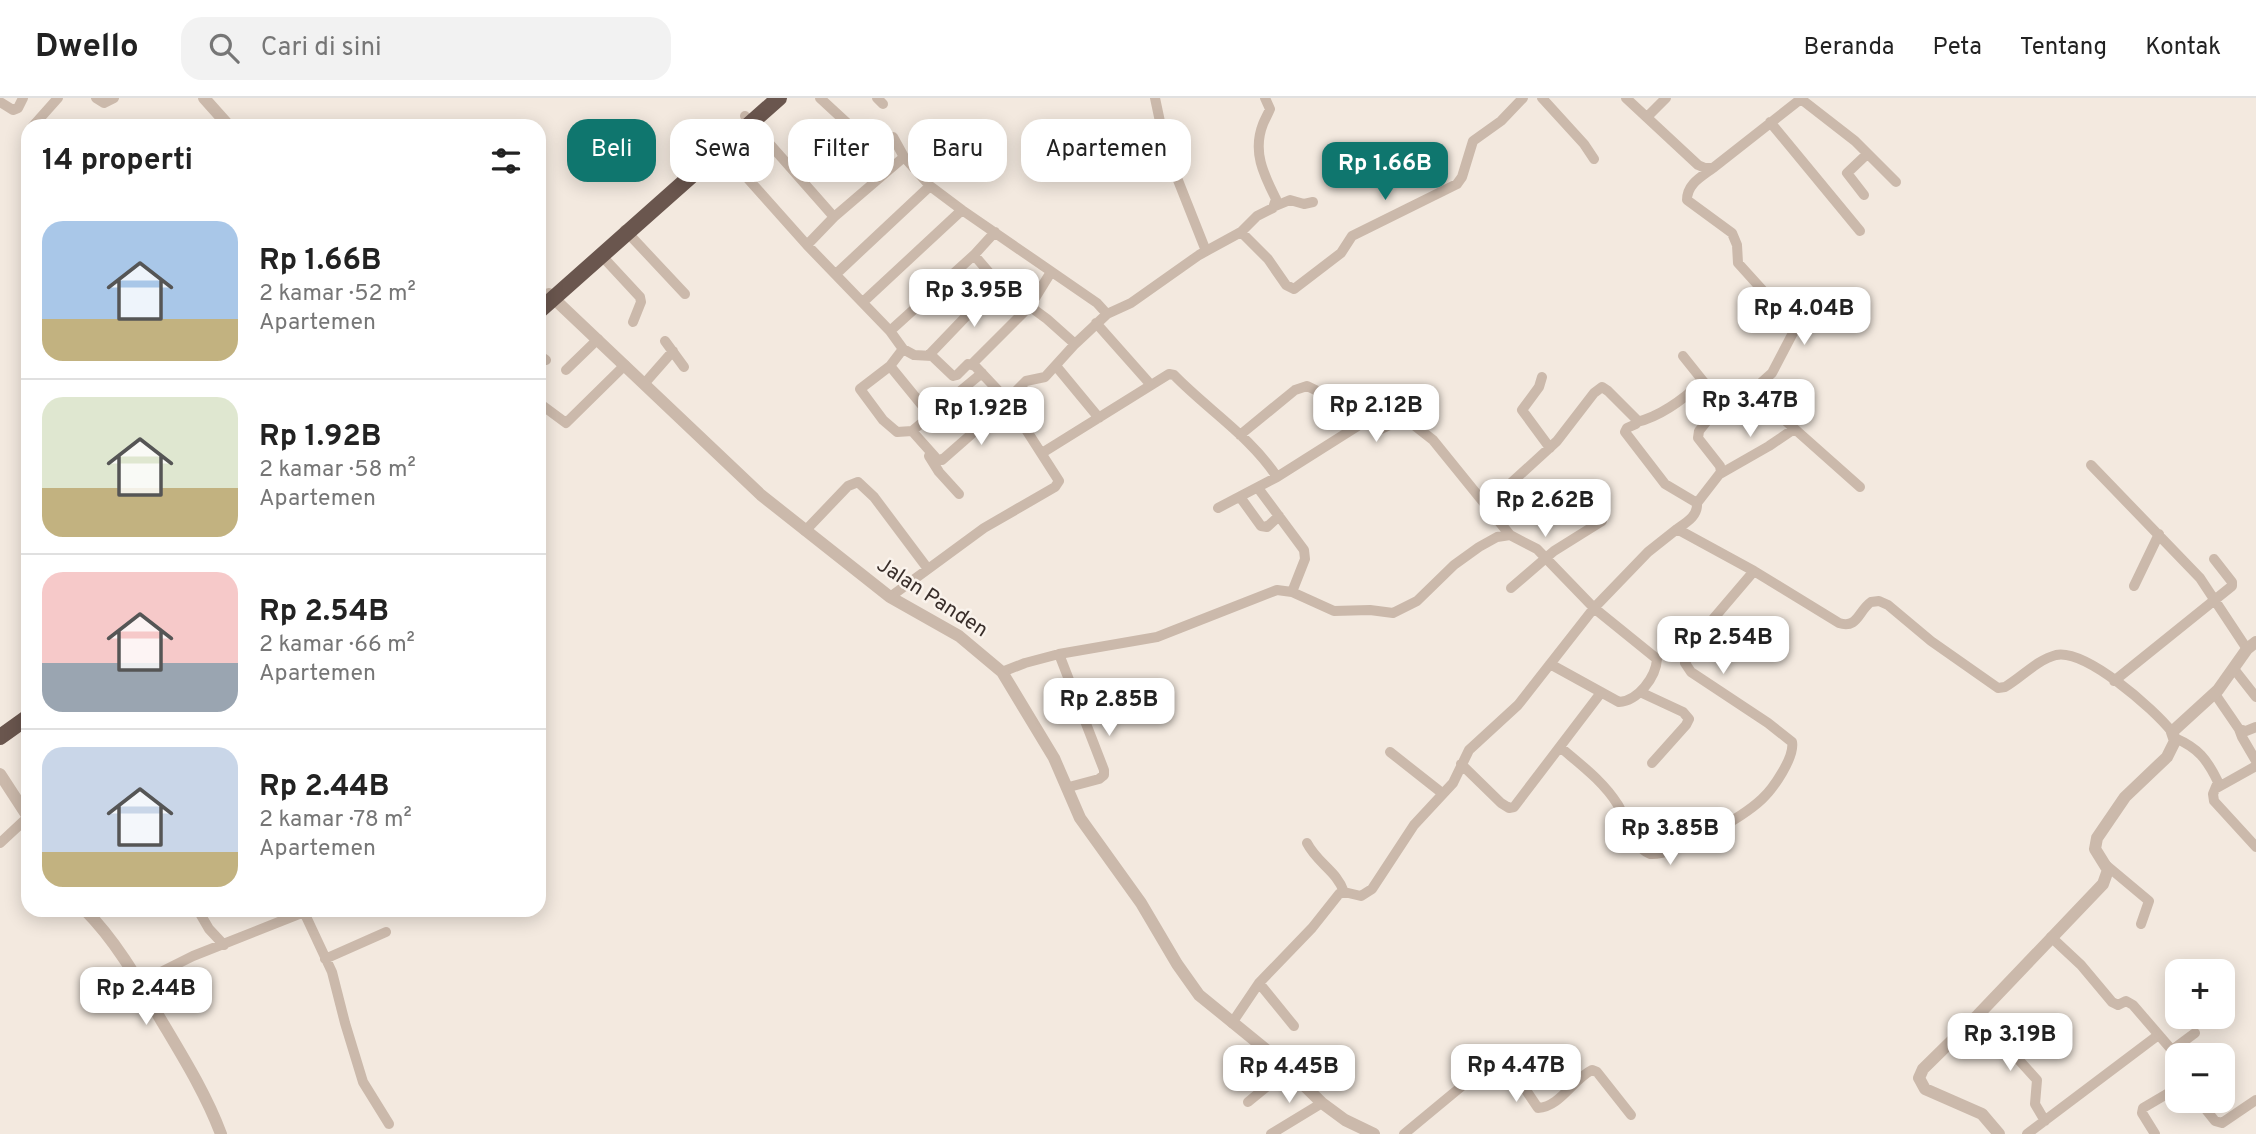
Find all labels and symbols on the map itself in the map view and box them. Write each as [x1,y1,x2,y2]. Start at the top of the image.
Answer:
pin: Rp 1.66B [1313,142,1457,202]
pin: Rp 3.95B [902,270,1046,329]
pin: Rp 4.04B [1732,288,1876,347]
pin: Rp 3.47B [1678,380,1822,439]
pin: Rp 2.12B [1304,384,1448,444]
pin: Rp 1.92B [909,388,1053,447]
pin: Rp 2.62B [1473,480,1617,539]
street label: Jalan Panden [871,552,993,644]
pin: Rp 2.54B [1651,616,1795,676]
pin: Rp 2.85B [1037,678,1181,738]
pin: Rp 3.85B [1598,808,1742,867]
pin: Rp 2.44B [74,968,218,1027]
pin: Rp 3.19B [1938,1014,2082,1073]
pin: Rp 4.47B [1444,1044,1588,1104]
pin: Rp 4.45B [1217,1046,1361,1105]

